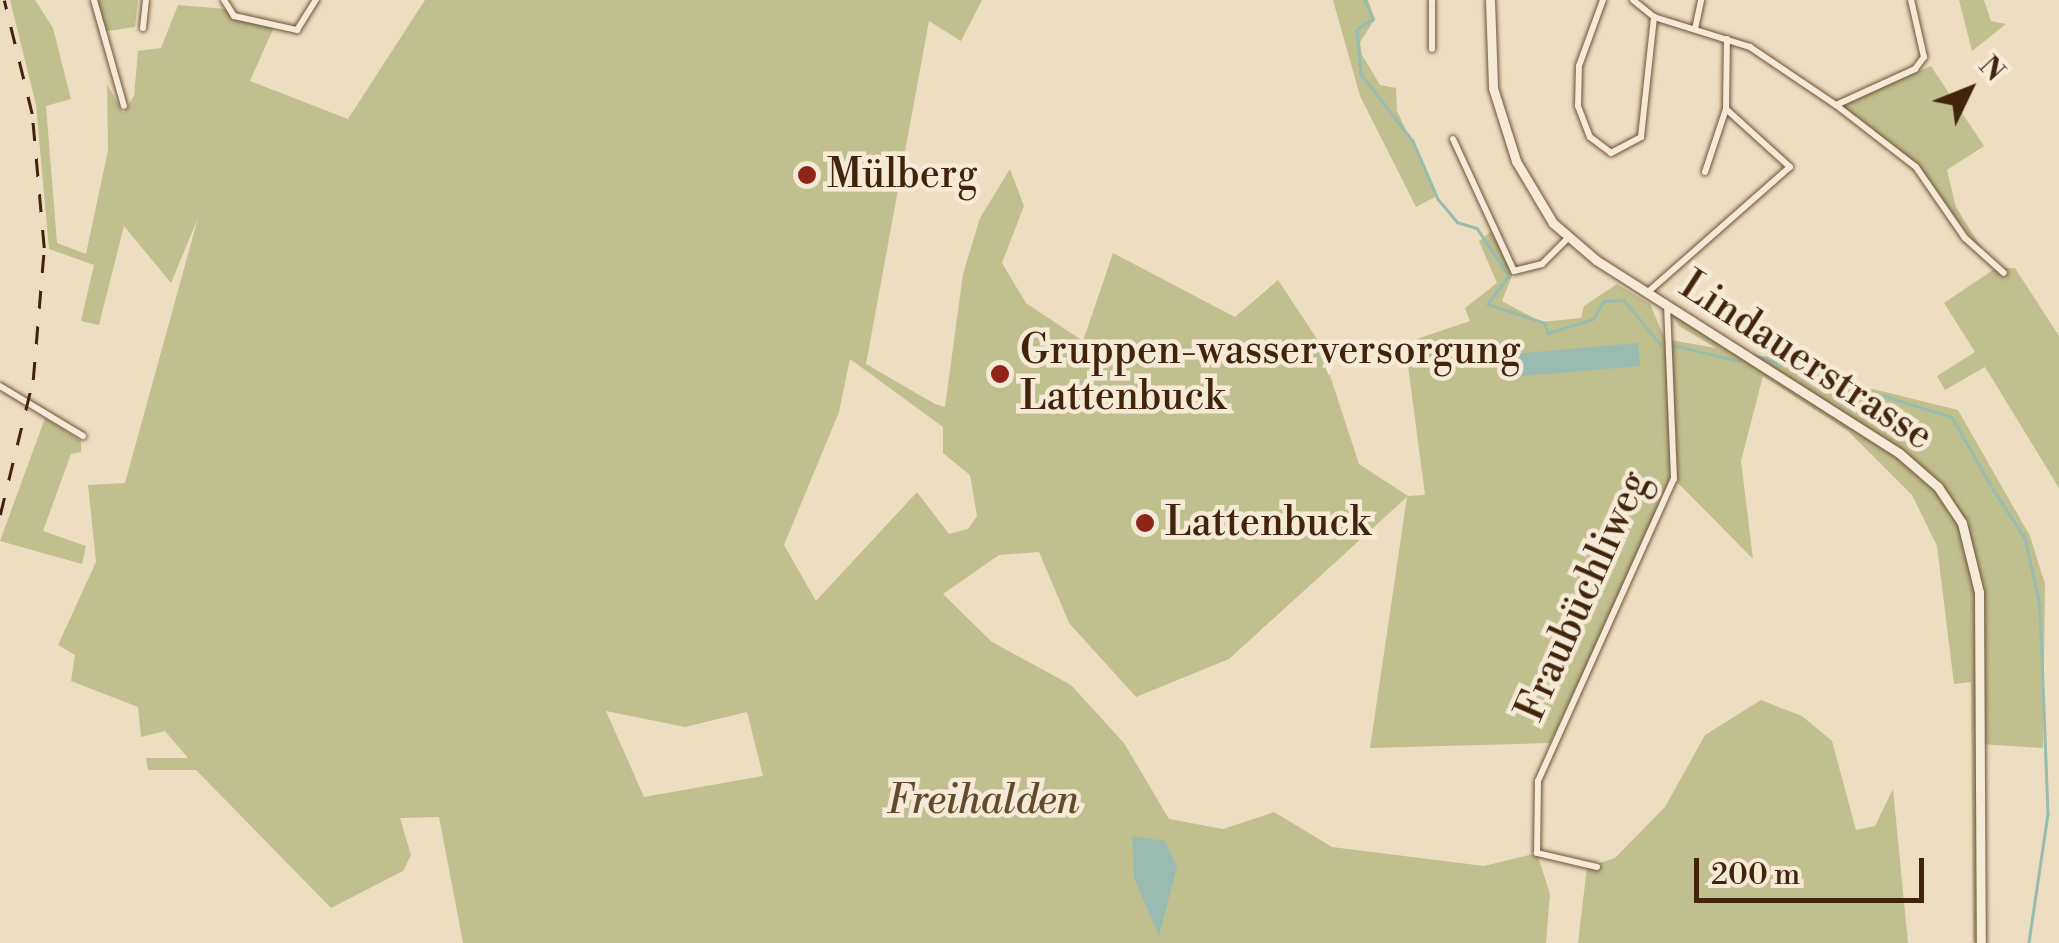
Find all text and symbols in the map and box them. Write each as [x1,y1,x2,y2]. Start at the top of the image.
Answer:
north arrow [1919,40,2019,140]
text: N [1971,49,2012,89]
place label: Mülberg [827,151,978,199]
marker: Mülberg [796,164,818,186]
street label: Lindauerstrasse [1671,262,1941,460]
place label: Gruppen-wasserversorgung Lattenbuck [1020,327,1521,421]
marker: Gruppen-wasserversorgung Lattenbuck [989,363,1011,385]
street label: Fraubüchliweg [1506,464,1660,728]
place label: Lattenbuck [1165,499,1370,547]
marker: Lattenbuck [1134,512,1156,534]
park label: Freihalden [887,777,1079,825]
scale bar [1699,838,1929,900]
text: 200 m [1711,856,1800,894]

